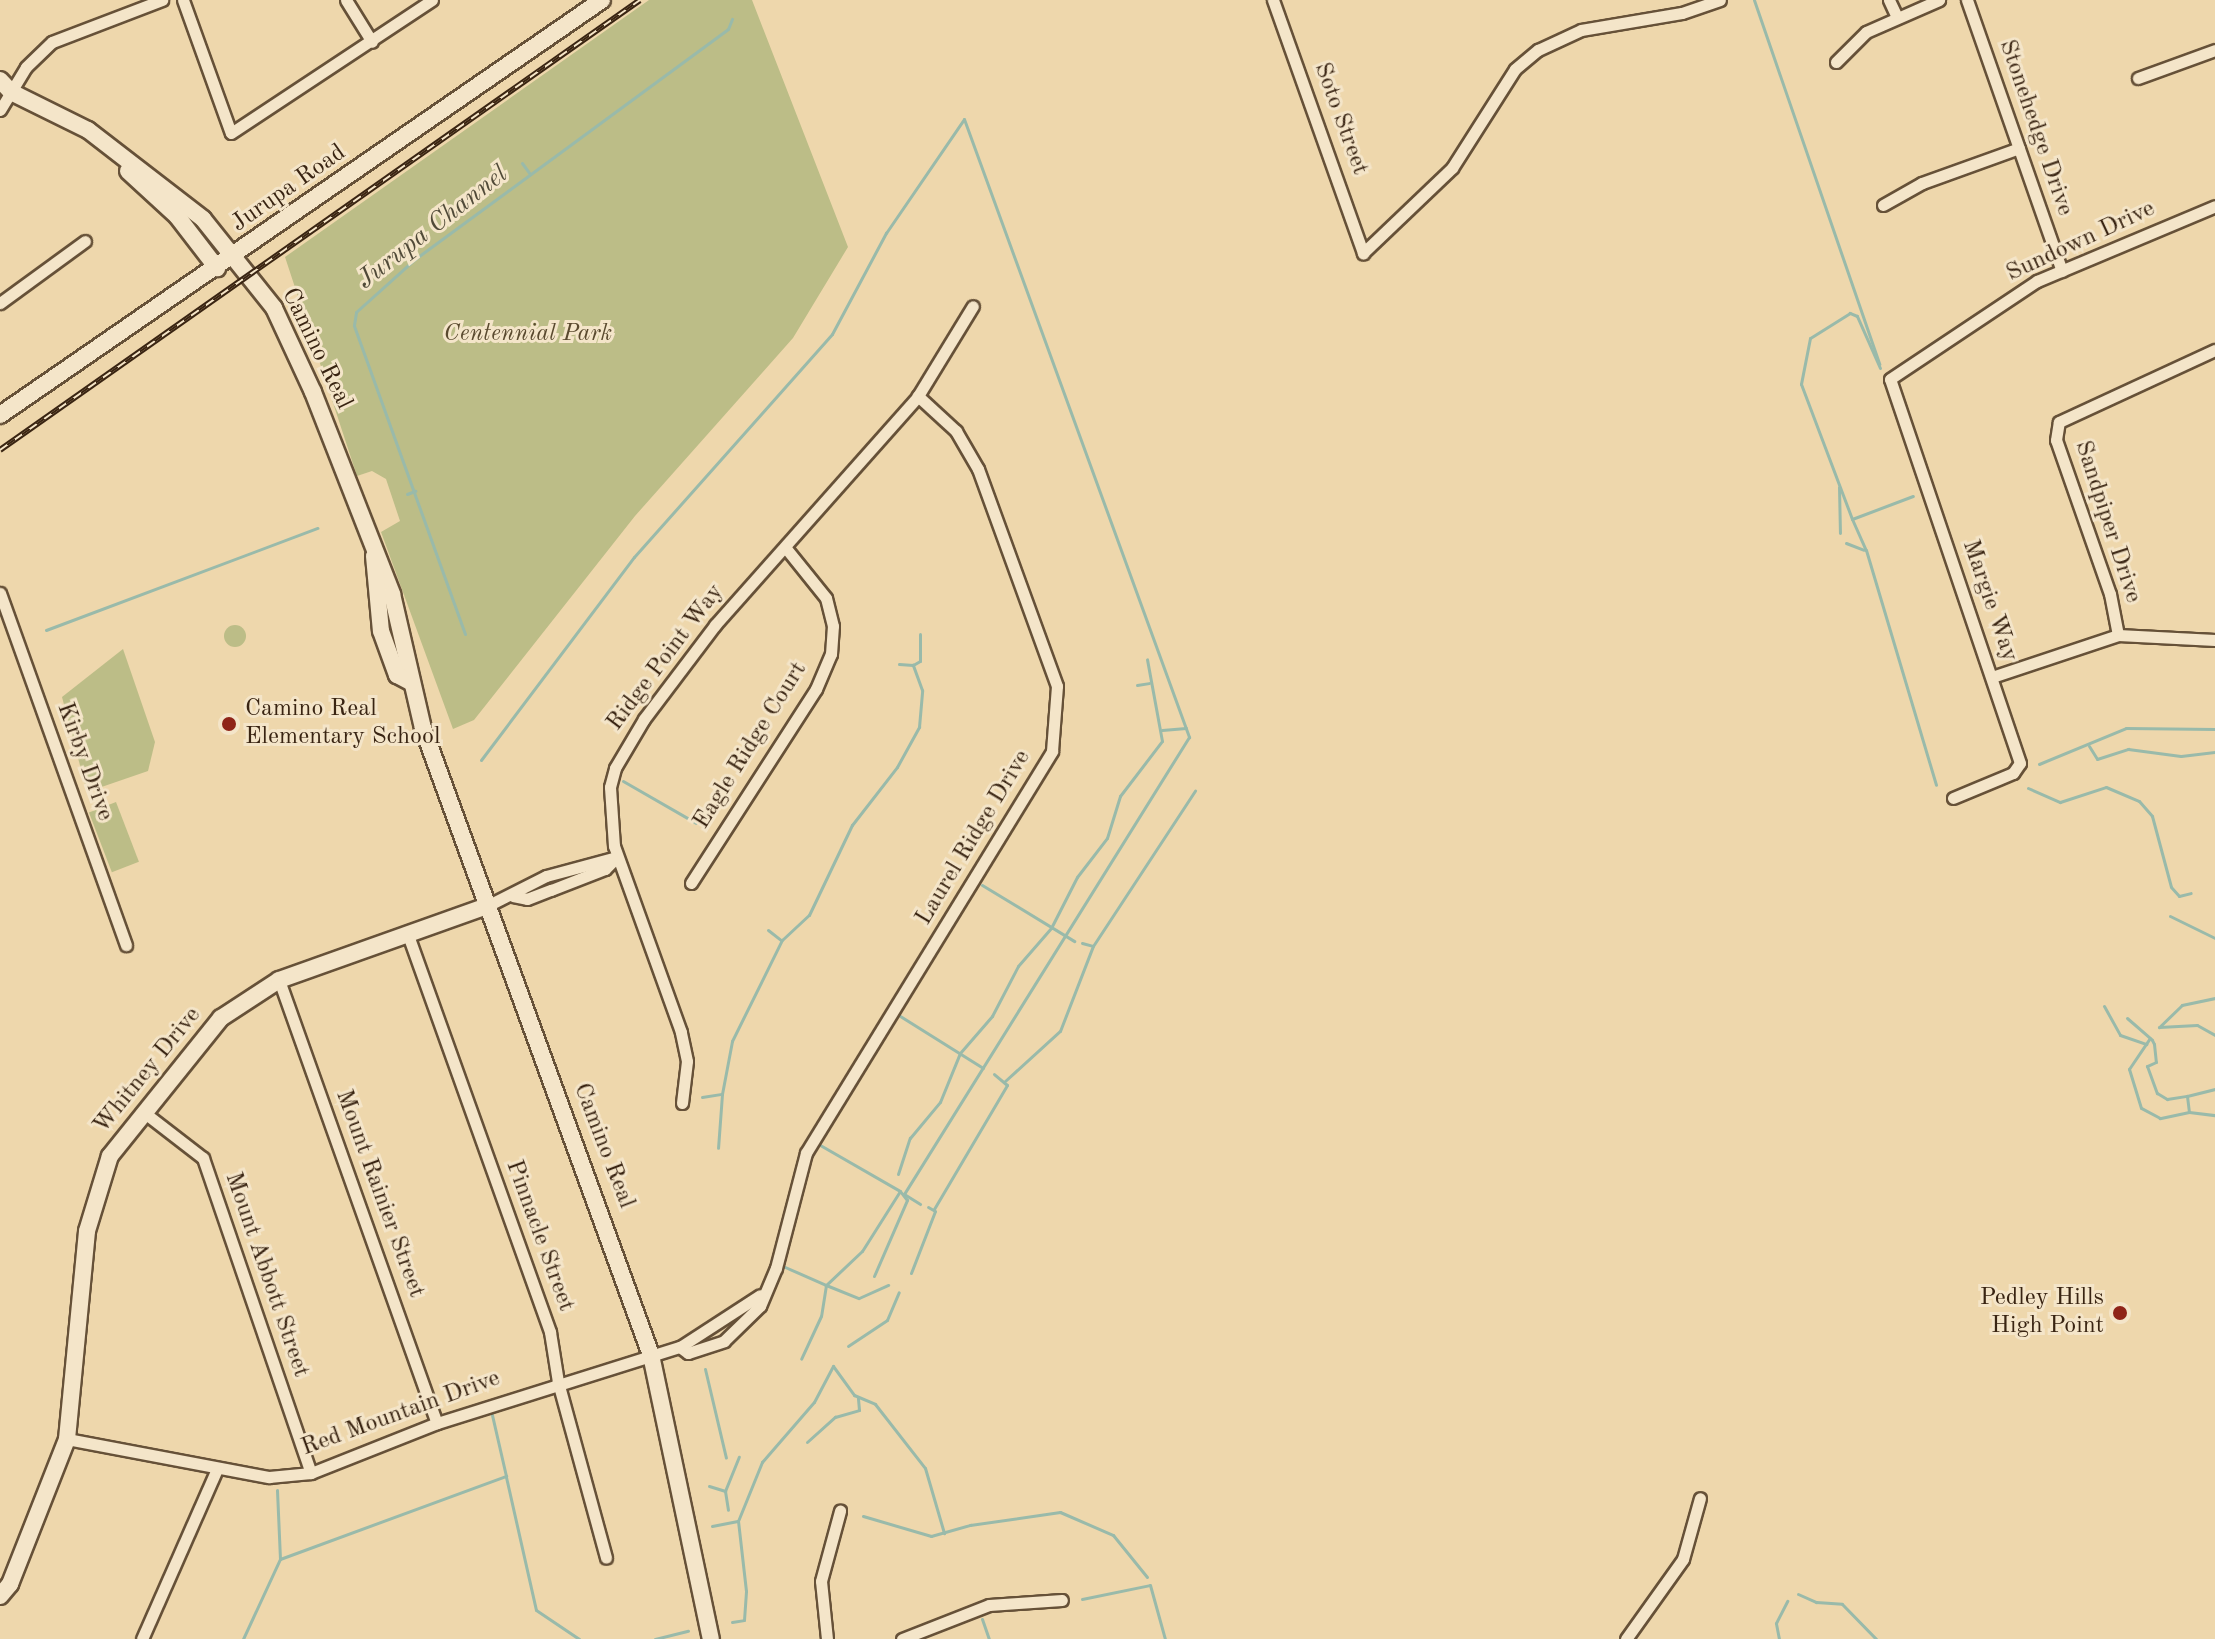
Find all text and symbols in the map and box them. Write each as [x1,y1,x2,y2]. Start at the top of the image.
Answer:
street label: Stonehedge Drive [1991,36,2079,220]
street label: Soto Street [1306,59,1374,179]
street label: Jurupa Road [226,139,352,239]
water label: Jurupa Channel [351,159,515,297]
street label: Sundown Drive [2002,195,2160,289]
street label: Camino Real [274,284,358,414]
park label: Centennial Park [444,321,612,349]
street label: Sandpiper Drive [2067,437,2147,607]
street label: Margie Way [1955,536,2023,666]
street label: Ridge Point Way [601,579,731,737]
street label: Eagle Ridge Court [688,657,814,835]
place label: Camino Real Elementary School [245,696,440,752]
street label: Kirby Drive [49,699,119,825]
marker: Camino Real Elementary School [220,715,238,733]
street label: Laurel Ridge Drive [910,745,1038,931]
street label: Whitney Drive [88,1002,208,1140]
street label: Camino Real [566,1079,640,1213]
street label: Mount Rainier Street [328,1086,430,1302]
street label: Pinnacle Street [498,1156,580,1316]
street label: Mount Abbott Street [217,1169,315,1381]
place label: Pedley Hills High Point [1980,1285,2104,1341]
marker: Pedley Hills High Point [2111,1304,2129,1322]
street label: Red Mountain Drive [298,1365,504,1463]

